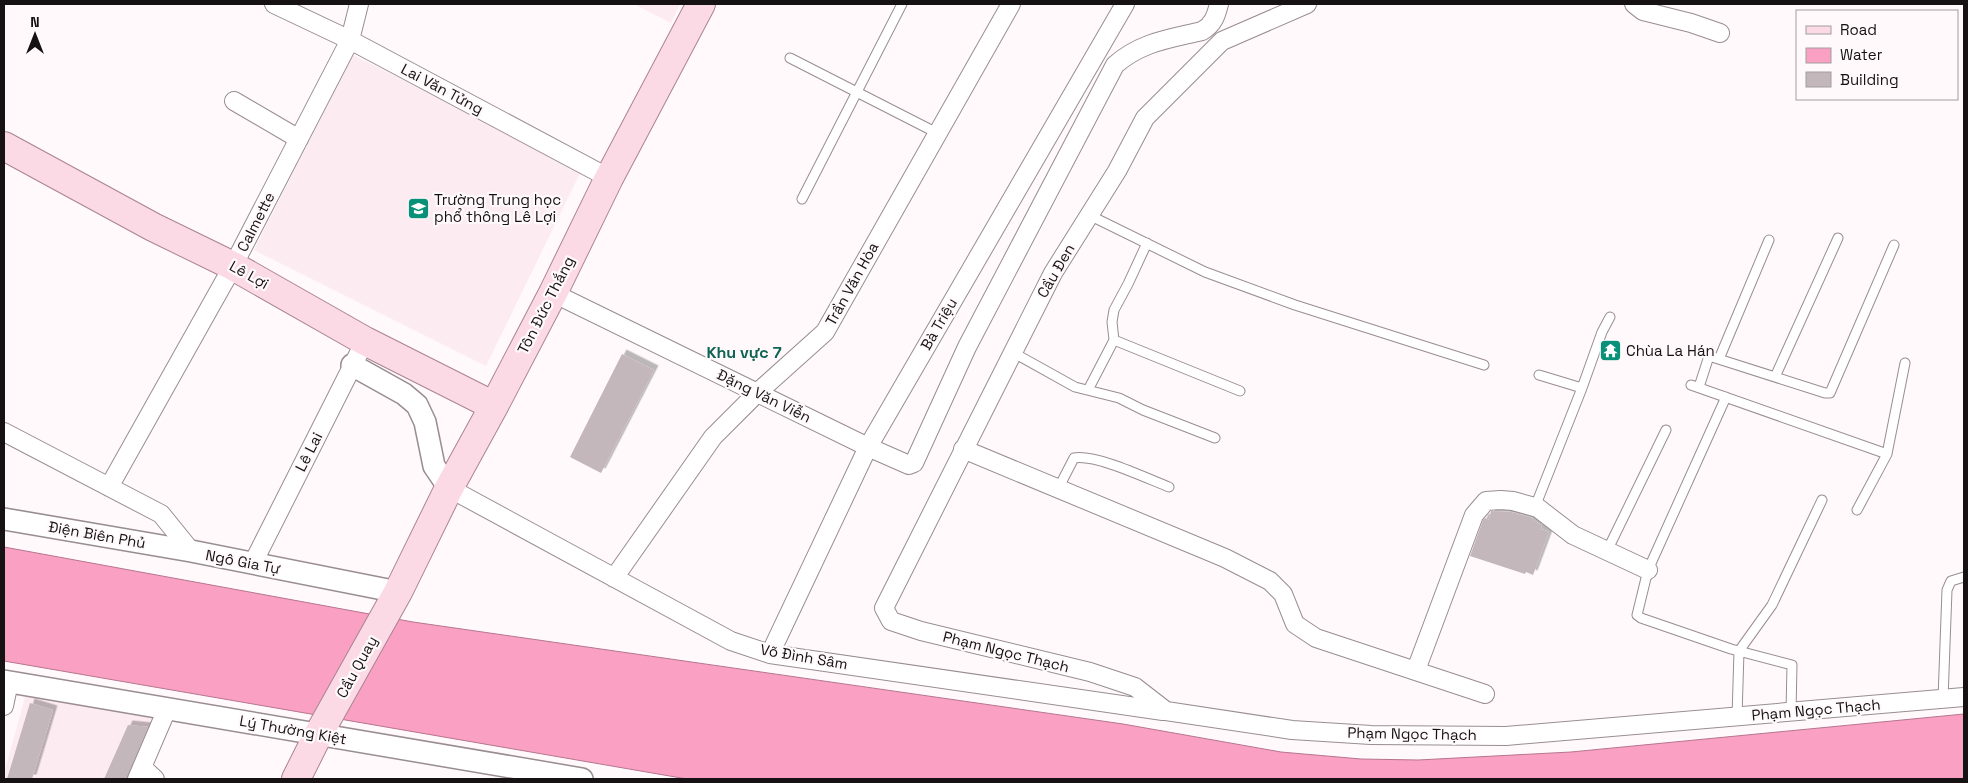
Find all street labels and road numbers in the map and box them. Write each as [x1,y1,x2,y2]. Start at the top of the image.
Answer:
street label: Lai Văn Tửng [398,59,487,118]
street label: Calmette [232,189,279,255]
street label: Trần Văn Hòa [821,238,883,329]
street label: Cầu Đen [1033,240,1079,301]
street label: Tôn Đức Thắng [513,253,578,357]
street label: Lê Lợi [226,256,272,293]
street label: Bà Triệu [916,294,961,353]
street label: Đặng Văn Viễn [714,365,814,427]
street label: Lê Lai [291,429,326,475]
street label: Điện Biên Phủ [47,517,147,552]
street label: Ngô Gia Tự [204,545,282,578]
street label: Phạm Ngọc Thạch [941,627,1071,676]
street label: Cầu Quay [332,632,381,701]
street label: Võ Đình Sâm [759,639,849,674]
street label: Phạm Ngọc Thạch [1751,694,1881,725]
street label: Lý Thường Kiệt [238,711,348,748]
street label: Phạm Ngọc Thạch [1347,723,1477,744]

